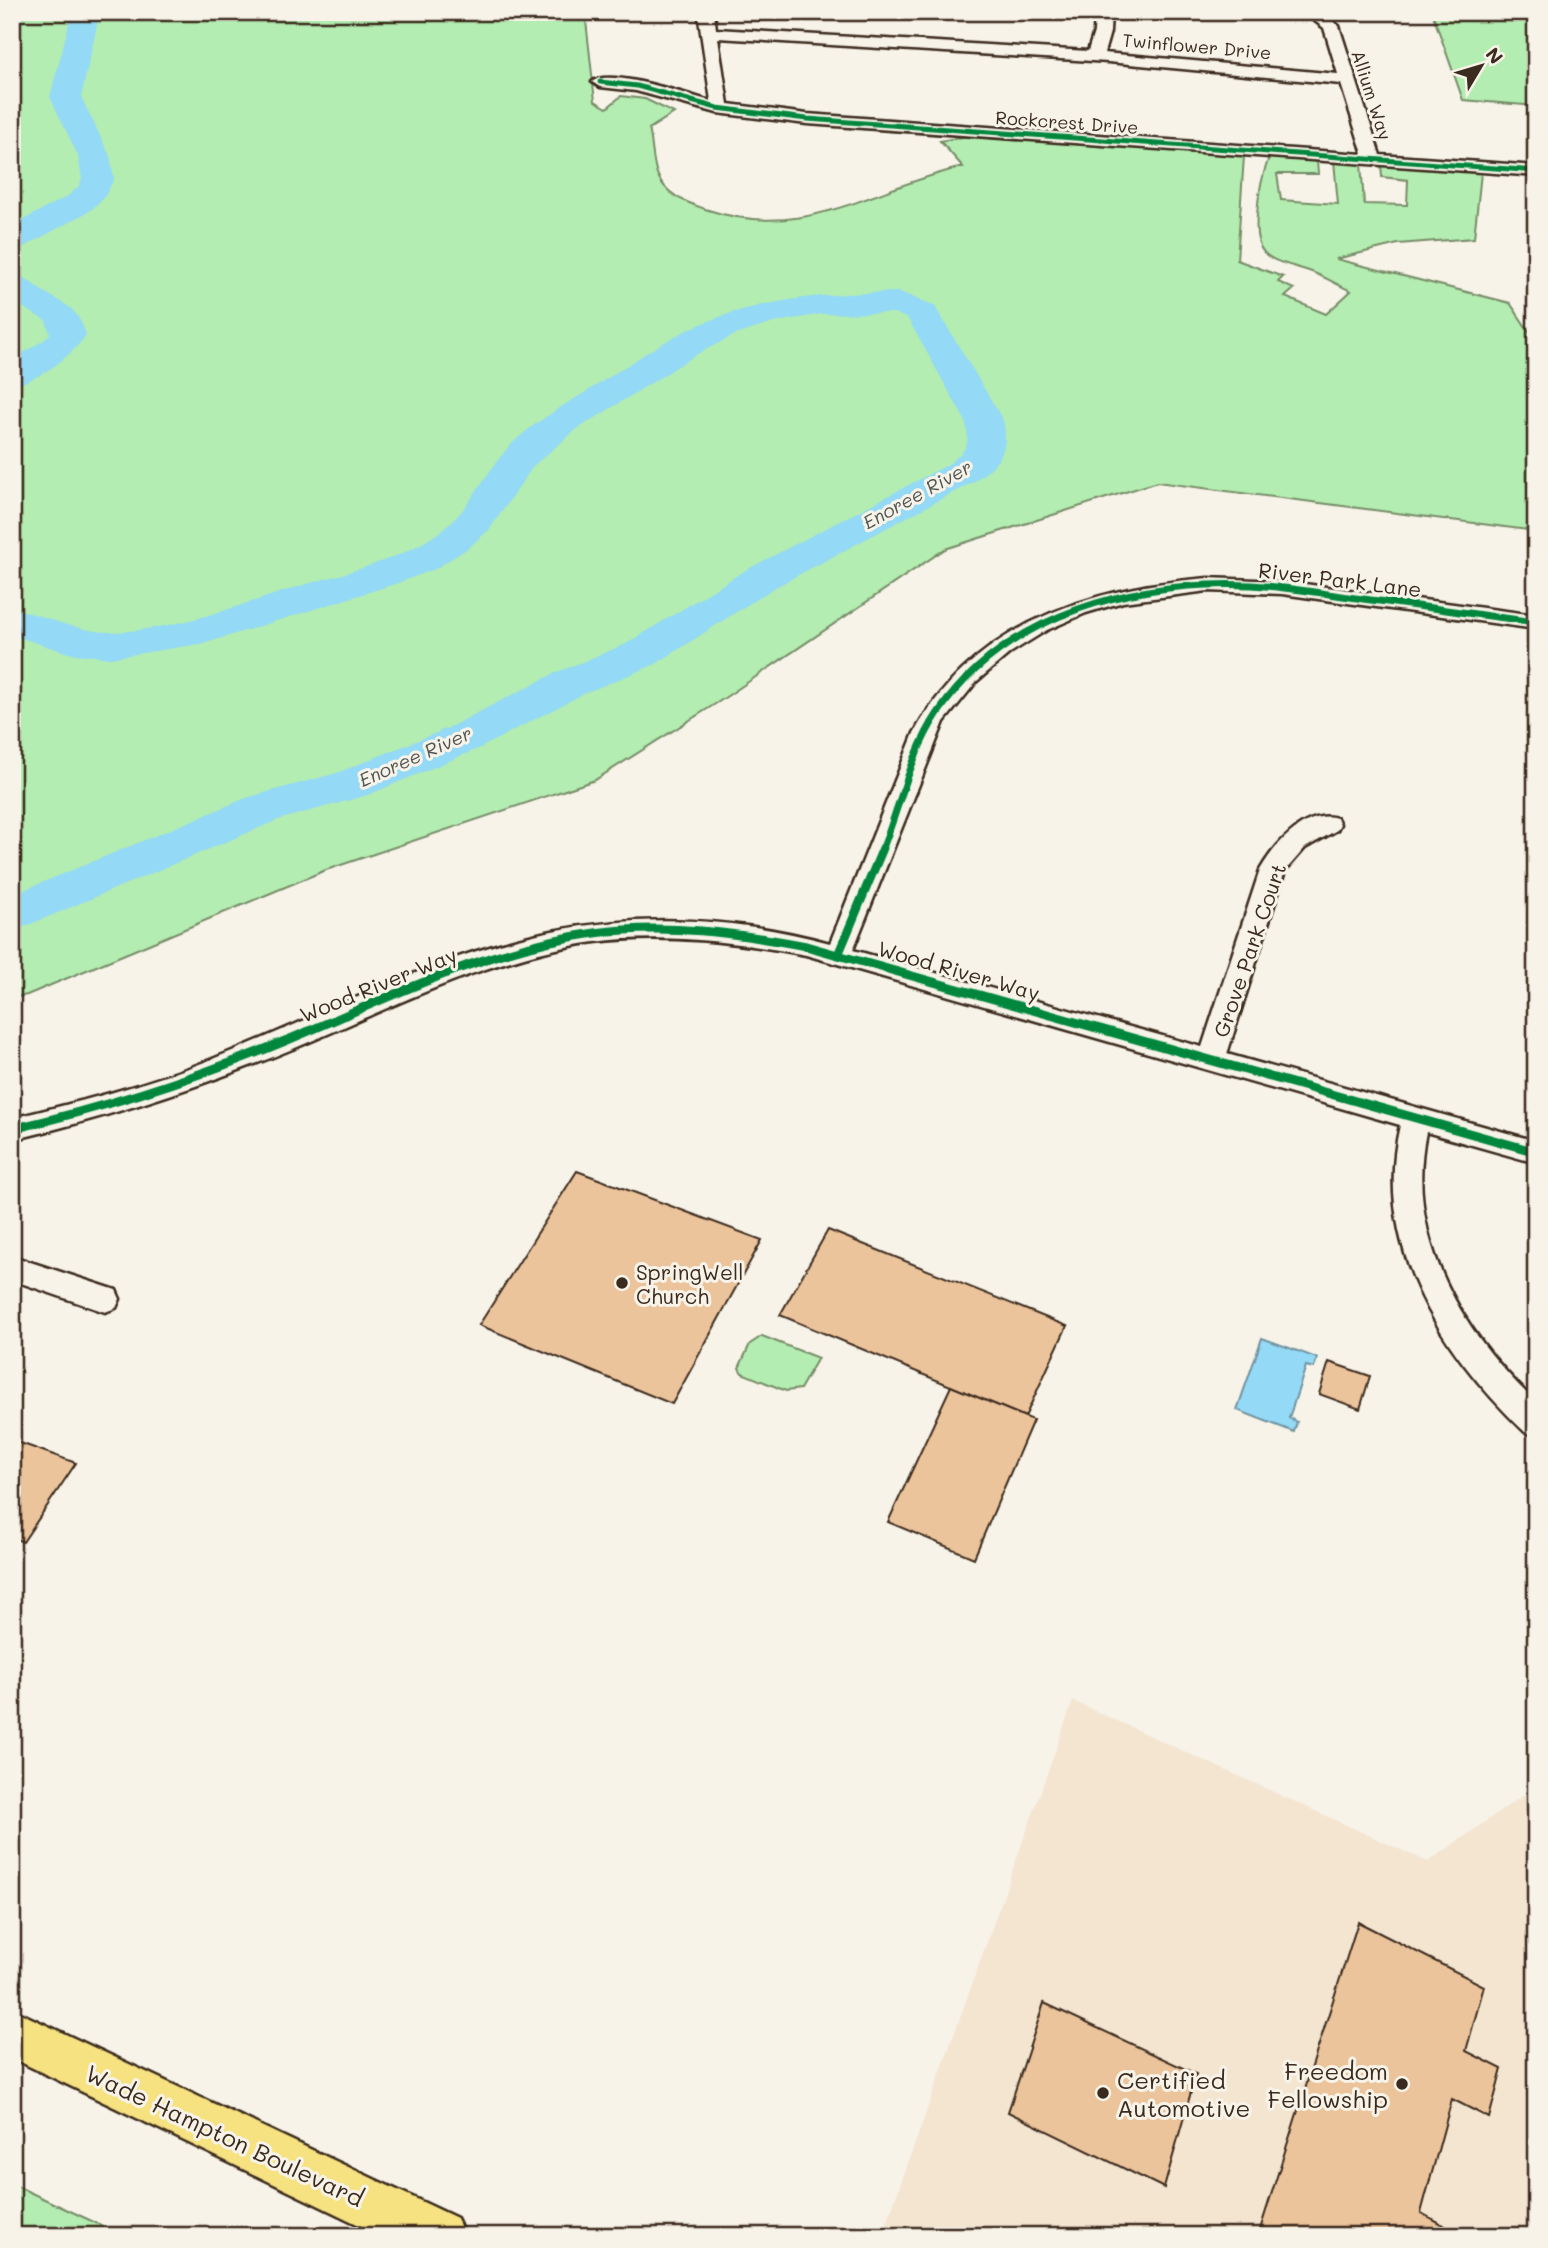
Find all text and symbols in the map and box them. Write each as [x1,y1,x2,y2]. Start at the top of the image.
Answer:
street label: Twinflower Drive [1122,28,1272,64]
north arrow [1446,32,1516,102]
text: N [1481,42,1509,69]
street label: Allium Way [1346,47,1398,143]
street label: Rockcrest Drive [995,105,1139,139]
water label: Enoree River [858,454,976,534]
street label: River Park Lane [1257,556,1423,602]
water label: Enoree River [355,720,475,792]
street label: Grove Park Court [1207,859,1291,1041]
street label: Wood River Way [875,934,1043,1006]
street label: Wood River Way [295,940,461,1028]
place label: SpringWell Church [636,1258,744,1309]
marker: SpringWell Church [614,1275,630,1291]
place label: Freedom Fellowship [1267,2055,1388,2114]
street label: Wade Hampton Boulevard [81,2057,369,2213]
place label: Certified Automotive [1117,2064,1250,2123]
marker: Freedom Fellowship [1394,2076,1410,2092]
marker: Certified Automotive [1095,2085,1111,2101]

